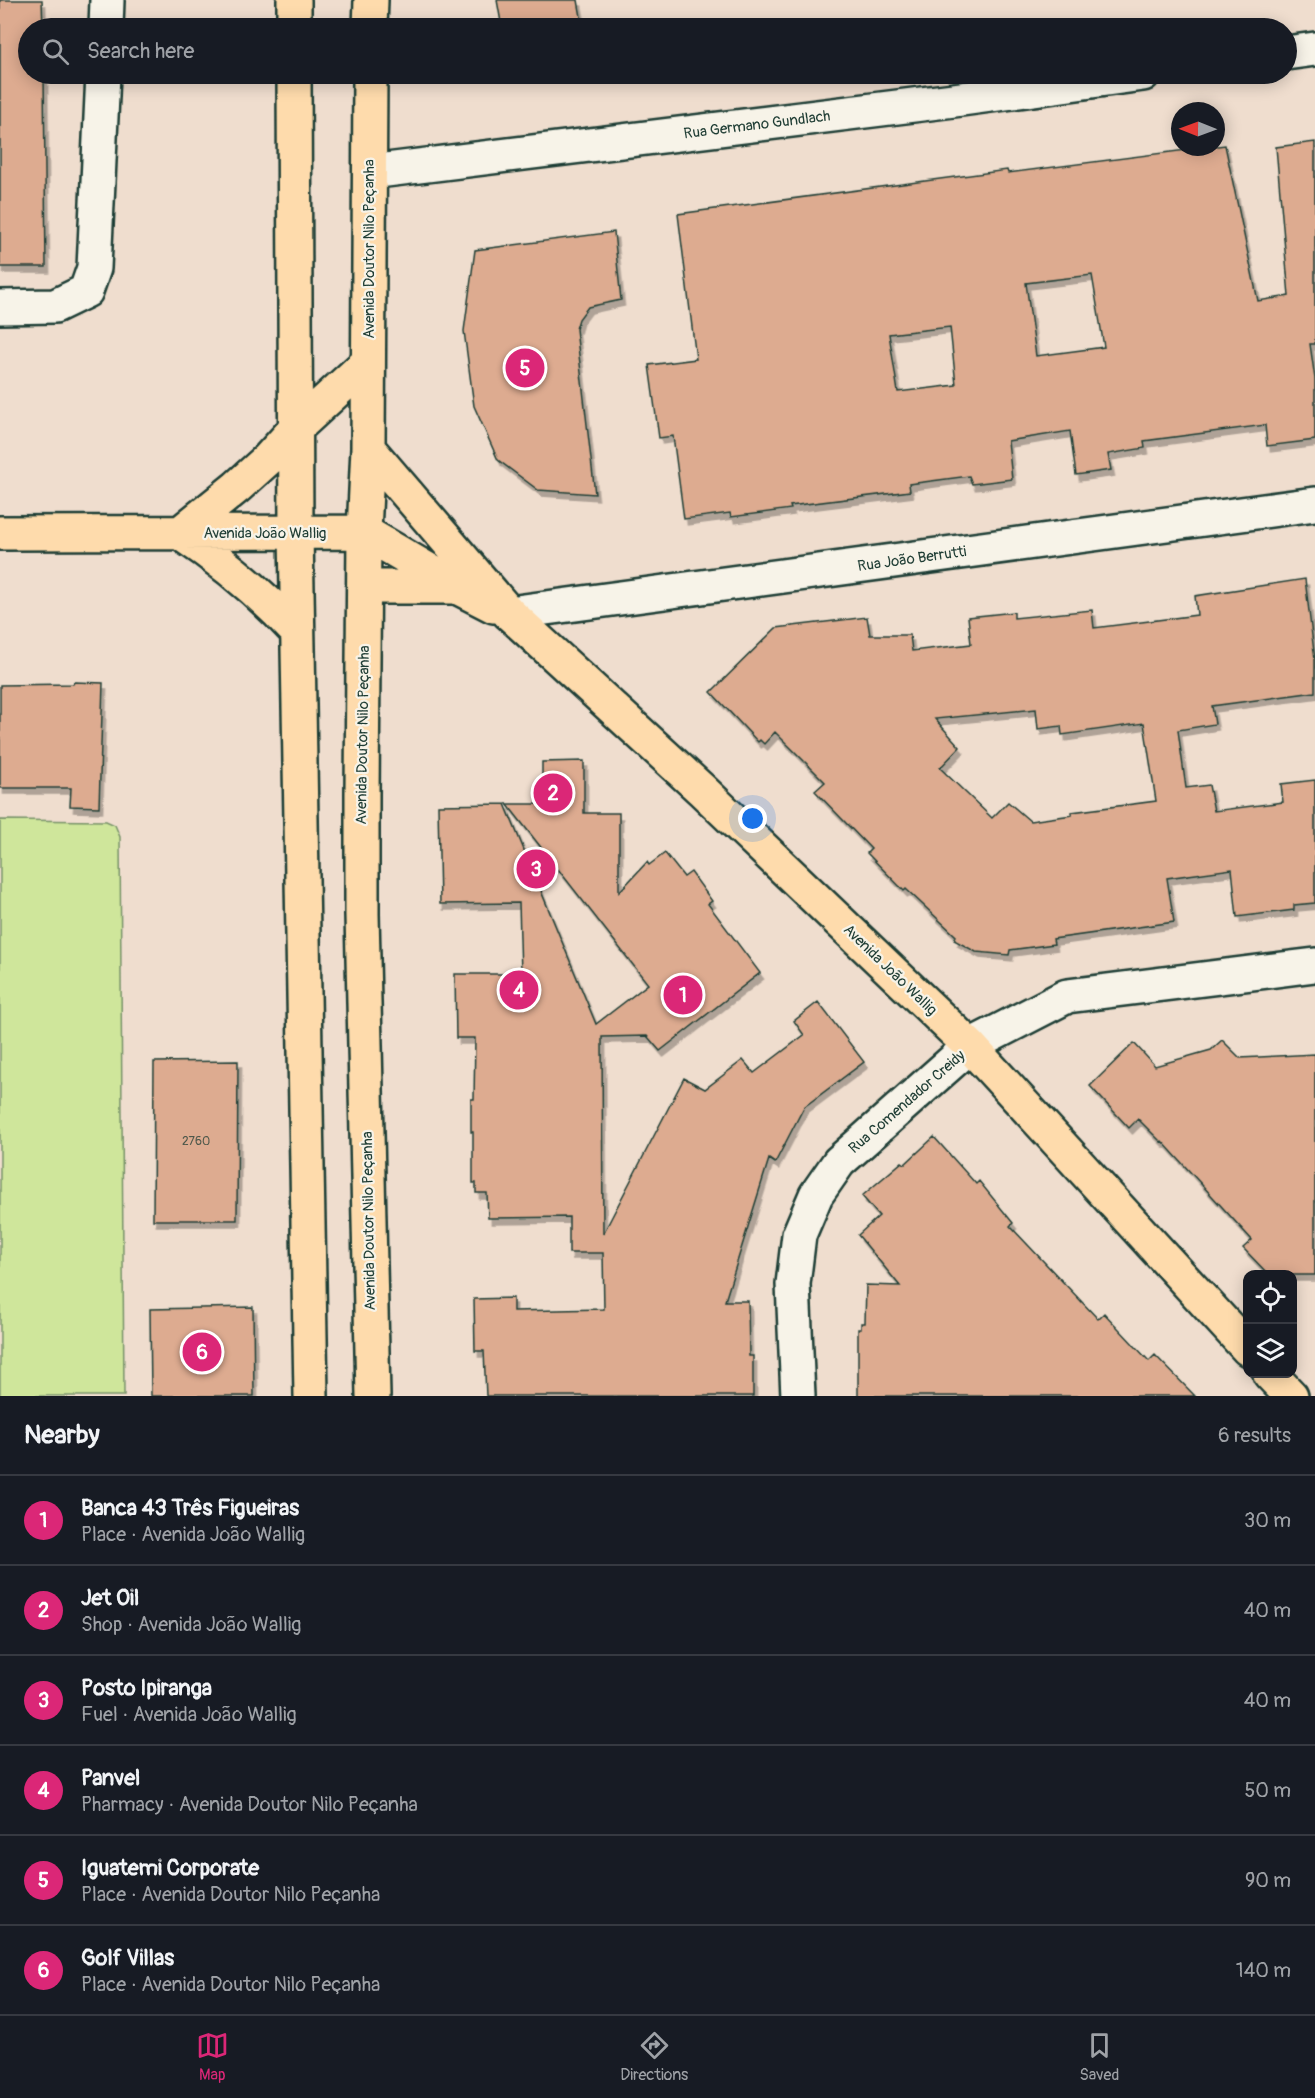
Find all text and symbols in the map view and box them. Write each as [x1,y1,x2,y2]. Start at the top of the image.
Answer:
search box [18,18,1297,84]
icon: search [39,35,72,68]
text: Search here [87,37,194,65]
north arrow [1171,102,1225,156]
street label: Rua Germano Gundlach [683,107,831,143]
street label: Avenida Doutor Nilo Peçanha [360,159,379,339]
pin: 5 [506,346,544,391]
street label: Avenida João Wallig [204,524,326,543]
street label: Rua João Berrutti [856,542,968,576]
street label: Avenida Doutor Nilo Peçanha [352,645,374,825]
pin: 2 [534,770,572,816]
your location [738,804,767,833]
pin: 3 [516,846,556,892]
street label: Avenida João Wallig [839,920,941,1020]
pin: 4 [500,968,538,1012]
pin: 1 [664,972,702,1018]
street label: Rua Comendador Creidy [845,1046,970,1158]
street label: Avenida Doutor Nilo Peçanha [358,1131,380,1311]
house number: 2760 [182,1134,210,1149]
map controls [1243,1270,1297,1378]
button: locate [1243,1270,1297,1324]
button: layers [1243,1324,1297,1378]
pin: 6 [182,1330,222,1374]
text: Nearby [24,1419,100,1451]
text: 6 results [1218,1423,1291,1448]
text: Banca 43 Três Figueiras [81,1494,299,1522]
text: 1 [40,1508,47,1533]
text: 30 m [1244,1508,1291,1533]
text: Place · Avenida João Wallig [81,1522,305,1547]
text: Jet Oil [81,1584,139,1612]
text: 2 [38,1598,49,1623]
text: 40 m [1244,1598,1291,1623]
text: Shop · Avenida João Wallig [81,1612,301,1637]
text: Posto Ipiranga [81,1674,212,1702]
text: 3 [38,1688,49,1713]
text: 40 m [1244,1688,1291,1713]
text: Fuel · Avenida João Wallig [81,1702,297,1727]
text: Panvel [81,1764,140,1792]
text: 4 [38,1778,49,1803]
text: 50 m [1244,1778,1291,1803]
text: Pharmacy · Avenida Doutor Nilo Peçanha [81,1792,418,1817]
text: Iguatemi Corporate [81,1854,259,1882]
text: 5 [38,1868,49,1893]
text: 90 m [1245,1868,1291,1893]
text: Place · Avenida Doutor Nilo Peçanha [81,1882,380,1907]
text: Golf Villas [81,1944,174,1972]
text: 6 [38,1958,49,1983]
text: 140 m [1236,1958,1291,1983]
text: Place · Avenida Doutor Nilo Peçanha [81,1972,380,1997]
tab: Map [196,2029,229,2085]
tab: Directions [620,2029,688,2085]
tab: Saved [1080,2029,1119,2085]

